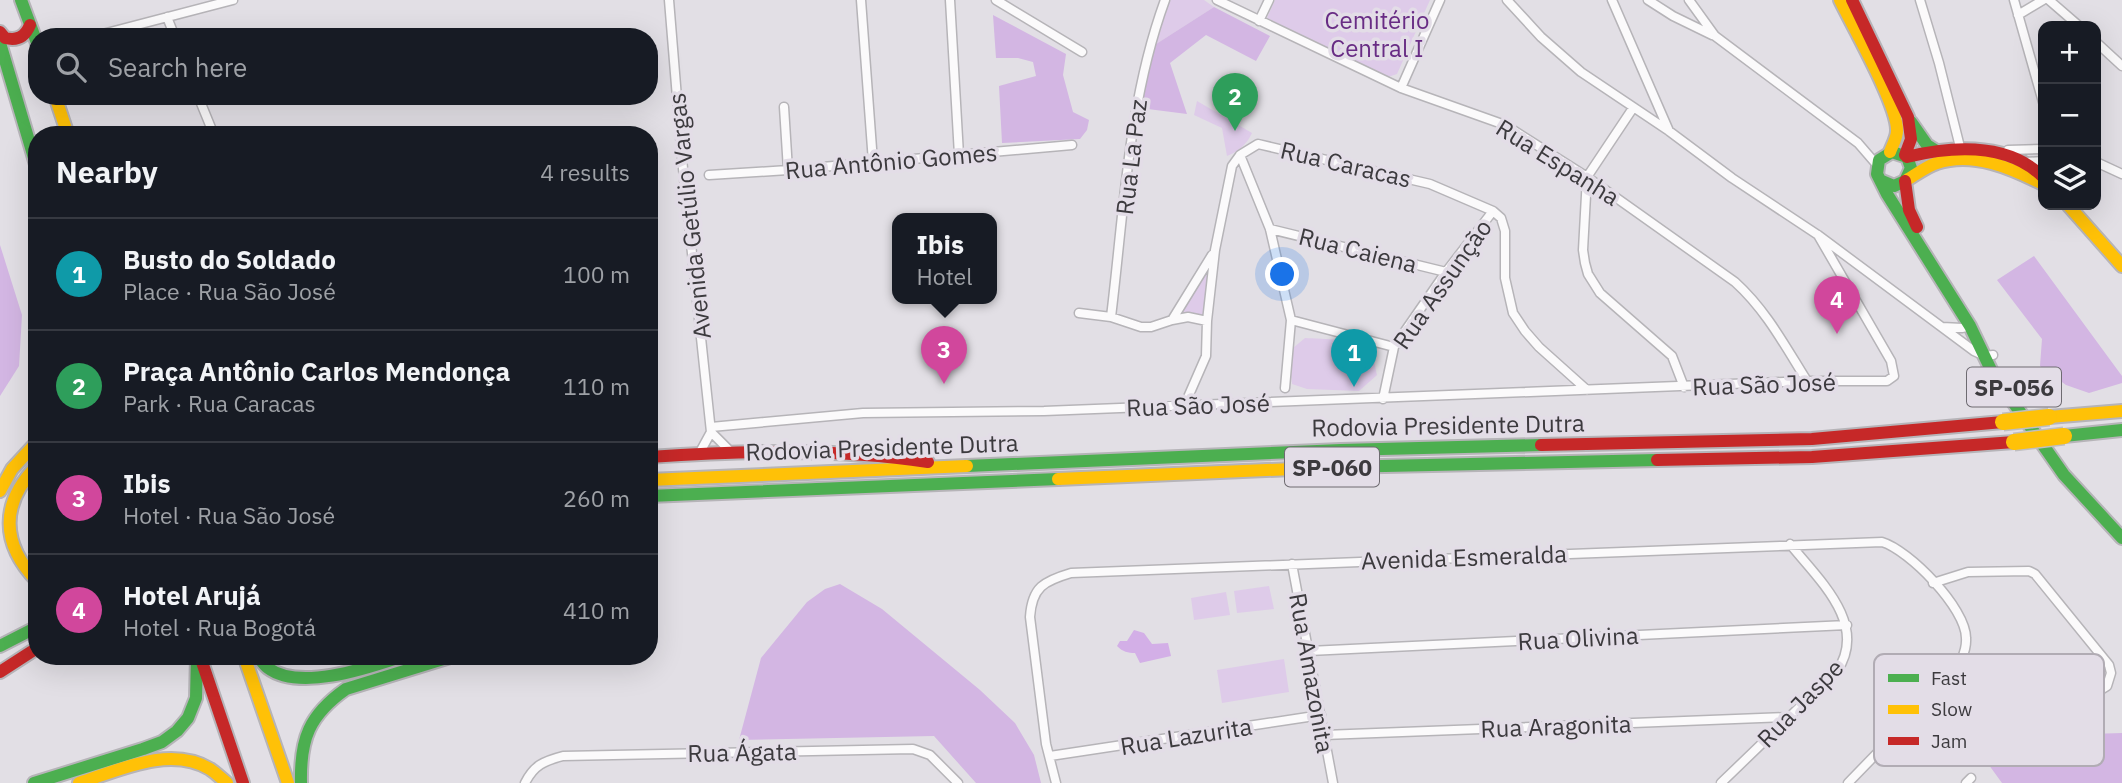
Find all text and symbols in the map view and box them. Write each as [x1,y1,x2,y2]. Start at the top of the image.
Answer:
park label: Cemitério Central I [1325,4,1429,64]
map controls [2038,21,2101,210]
button: + [2038,21,2101,84]
search box [28,28,658,105]
icon: search [52,48,90,86]
text: Search here [108,50,247,84]
pin: 2 [1212,73,1258,131]
button: − [2038,84,2101,147]
street label: Avenida Getúlio Vargas [660,91,718,341]
street label: Rua La Paz [1108,97,1154,217]
street label: Rua Espanha [1490,111,1626,213]
street label: Rua Caracas [1277,133,1415,195]
street label: Rua Antônio Gomes [784,136,998,186]
button: layers [2038,147,2101,210]
text: Nearby [56,152,158,191]
text: 4 results [540,157,630,187]
popup [892,213,997,304]
street label: Rua Assunção [1385,213,1499,355]
street label: Rua Caiena [1296,220,1421,280]
text: Ibis [916,227,964,261]
text: Busto do Soldado [123,242,336,276]
your location [1265,257,1299,291]
text: 1 [72,259,86,289]
text: 100 m [563,259,630,289]
text: Hotel [916,261,973,291]
text: Place · Rua São José [123,276,336,306]
pin: 4 [1814,276,1860,334]
pin: 3 [921,326,967,384]
pin: 1 [1331,329,1377,387]
text: Praça Antônio Carlos Mendonça [123,354,510,388]
street label: Rua São José [1692,365,1836,403]
road number: SP-056 [1967,368,2061,406]
text: 2 [72,371,86,401]
text: 110 m [563,371,630,401]
street label: Rua São José [1126,386,1270,424]
text: Park · Rua Caracas [123,388,316,418]
street label: Rodovia Presidente Dutra [1311,407,1585,443]
street label: Rodovia Presidente Dutra [745,426,1019,468]
road number: SP-060 [1285,447,1379,486]
text: Ibis [123,466,171,500]
text: 3 [72,483,86,513]
text: 260 m [563,483,630,513]
text: Hotel · Rua São José [123,500,335,530]
street label: Avenida Esmeralda [1360,537,1568,577]
text: Hotel Arujá [123,578,261,612]
street label: Rua Amazonita [1282,591,1342,756]
text: 4 [72,595,86,625]
text: 410 m [563,595,630,625]
text: Hotel · Rua Bogotá [123,612,316,642]
street label: Rua Olivina [1517,619,1640,657]
street label: Rua Jaspe [1750,652,1850,754]
legend [1874,654,2104,766]
text: Fast [1931,666,1967,690]
text: Slow [1931,697,1972,721]
street label: Rua Aragonita [1480,707,1632,745]
street label: Rua Lazurita [1118,710,1254,762]
text: Jam [1931,729,1967,753]
street label: Rua Ágata [687,735,797,769]

